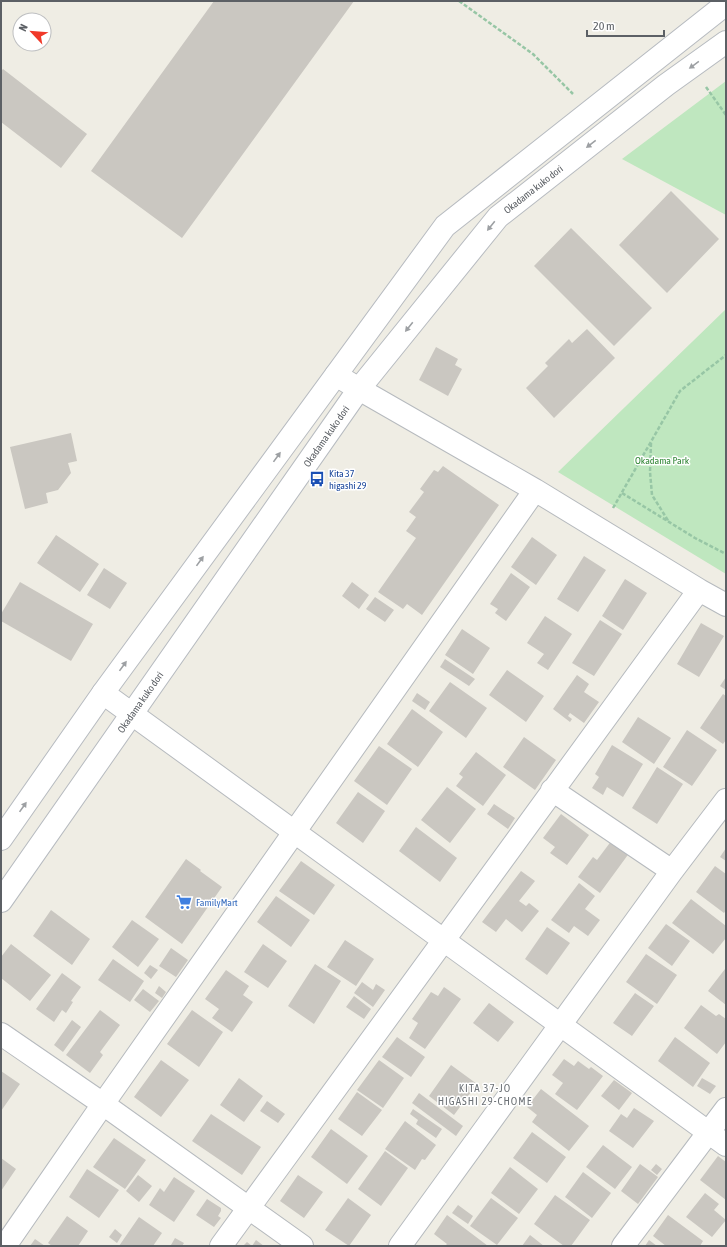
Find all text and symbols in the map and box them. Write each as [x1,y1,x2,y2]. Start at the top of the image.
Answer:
north arrow [12,12,52,52]
scale bar [587,12,664,38]
text: 20 m [593,19,615,33]
text: N [16,22,30,33]
one-way arrow [689,61,700,69]
one-way arrow [586,140,597,148]
street label: Okadama kuko dori [502,163,565,216]
one-way arrow [486,221,495,231]
one-way arrow [405,322,413,333]
street label: Okadama kuko dori [301,404,351,469]
one-way arrow [272,451,281,462]
park label: Okadama Park [635,455,690,466]
place label: Kita 37 higashi 29 [329,468,367,491]
bus stop icon: Kita 37 higashi 29 [308,470,326,488]
one-way arrow [196,556,204,567]
one-way arrow [119,661,127,672]
street label: Okadama kuko dori [115,670,165,735]
one-way arrow [19,801,27,812]
supermarket icon: FamilyMart [175,893,193,911]
place label: FamilyMart [196,897,238,908]
district label: KITA 37-JO HIGASHI 29-CHOME [438,1082,532,1107]

